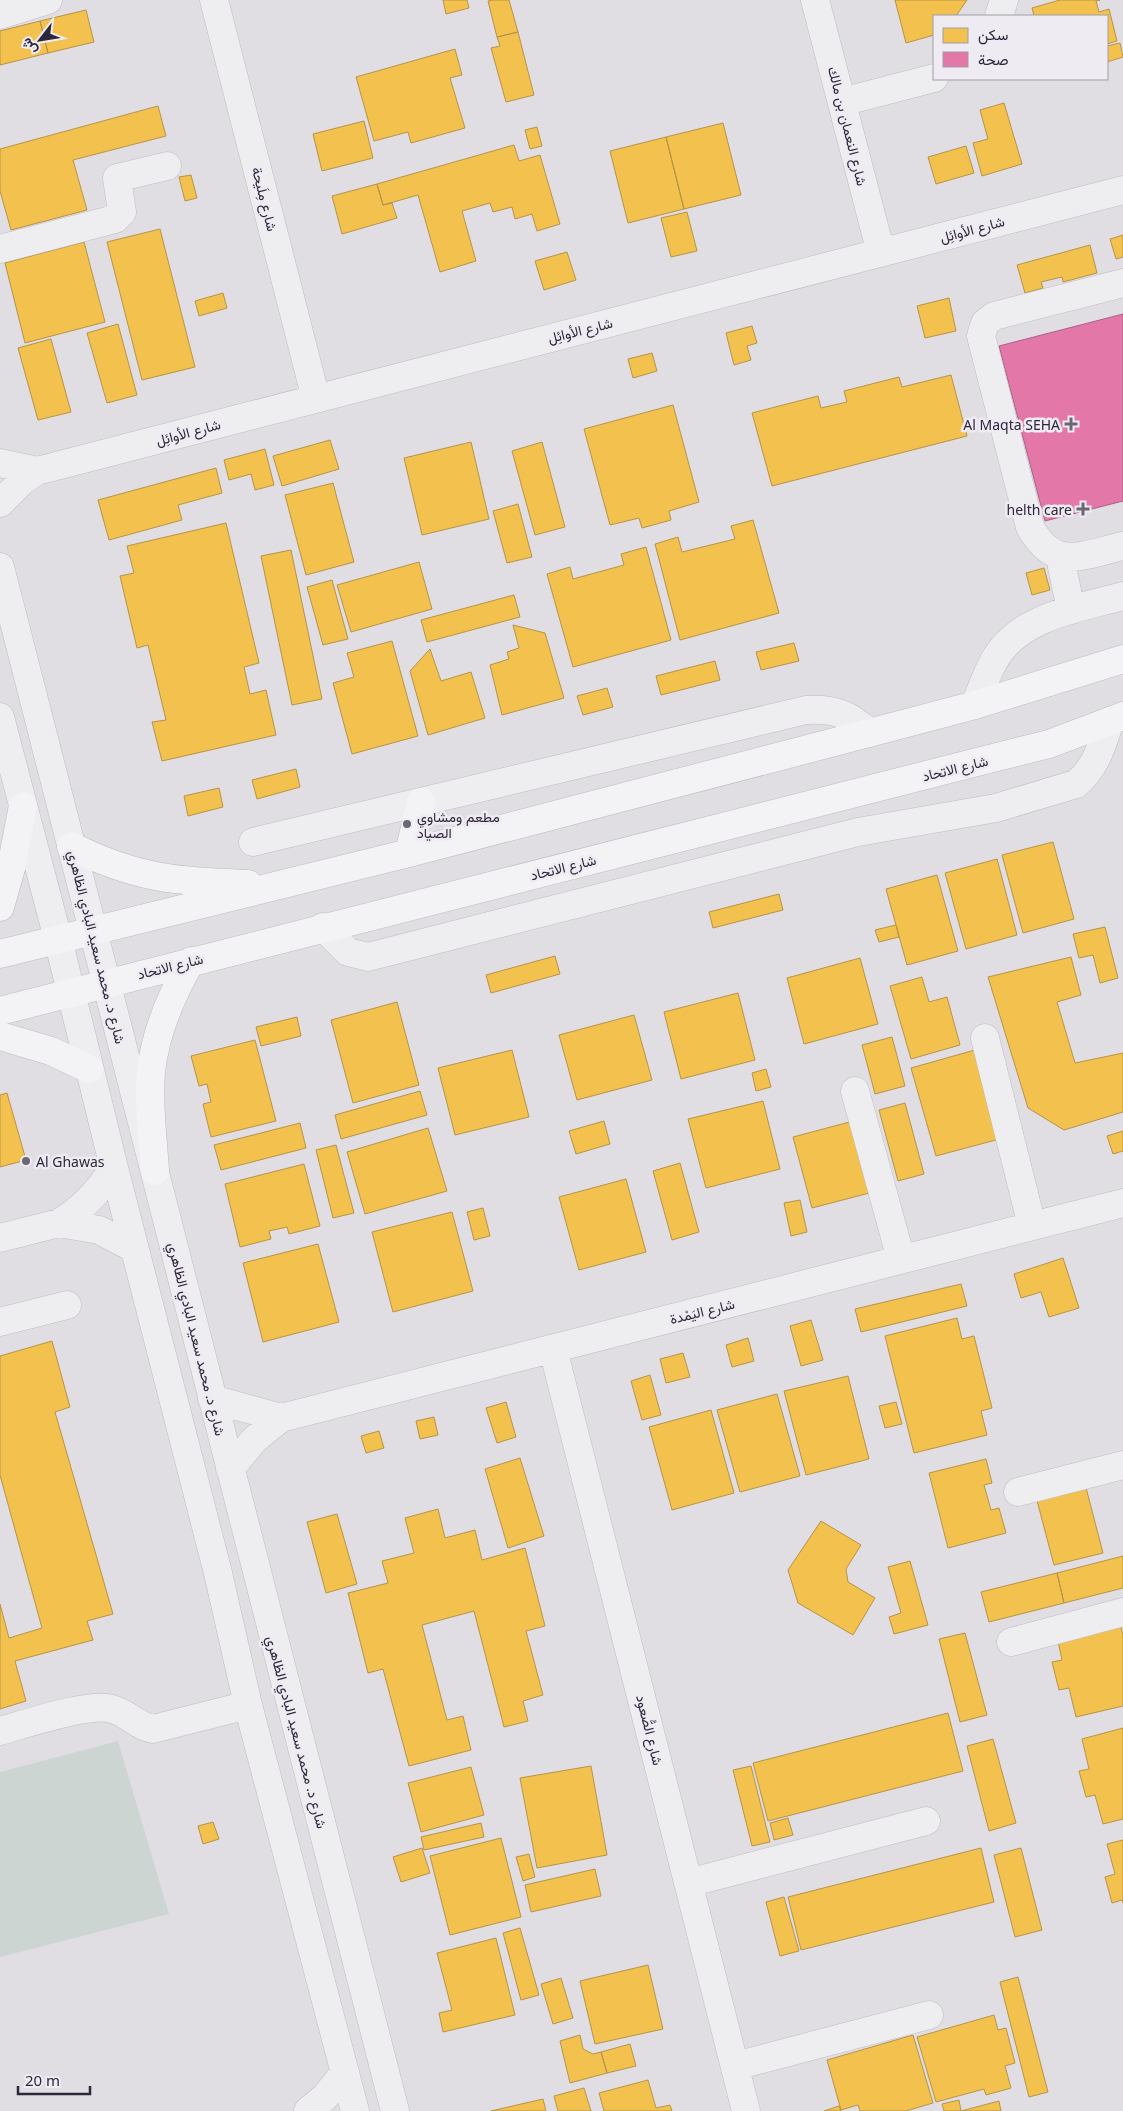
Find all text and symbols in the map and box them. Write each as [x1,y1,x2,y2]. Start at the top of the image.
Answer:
north arrow [15,15,65,65]
legend [933,15,1108,80]
text: سكن [978,24,1008,45]
text: ش [16,35,41,59]
text: صحة [978,49,1009,69]
street label: شارع النعمان بن مالك [822,64,872,188]
street label: شارع مِلَيحة [246,165,282,234]
street label: شارع الأوائِل [938,211,1007,249]
street label: شارع الأوائِل [546,313,615,349]
street label: شارع الأوائِل [154,414,223,452]
place label: Al Maqta SEHA [963,415,1060,434]
marker: Al Maqta SEHA [1064,417,1078,431]
place label: helth care [1007,500,1072,519]
marker: helth care [1076,502,1090,516]
street label: شارع الاتحاد [920,751,990,787]
place label: مطعم ومشاوي الصياد [417,807,500,842]
marker: مطعم ومشاوي الصياد [401,818,413,830]
street label: شارع د. محمد سعيد البادي الظاهري [61,848,130,1046]
street label: شارع الاتحاد [528,850,598,886]
street label: شارع الاتحاد [135,949,205,985]
place label: Al Ghawas [36,1152,105,1171]
marker: Al Ghawas [20,1155,32,1167]
street label: شارع د. محمد سعيد البادي الظاهري [161,1240,230,1438]
street label: شارع اليَمْدة [668,1294,737,1330]
street label: شارع د. محمد سعيد البادي الظاهري [259,1634,332,1831]
street label: شارع الصُّعود [630,1693,668,1768]
scale bar [18,2064,90,2096]
text: 20 m [25,2070,60,2090]

